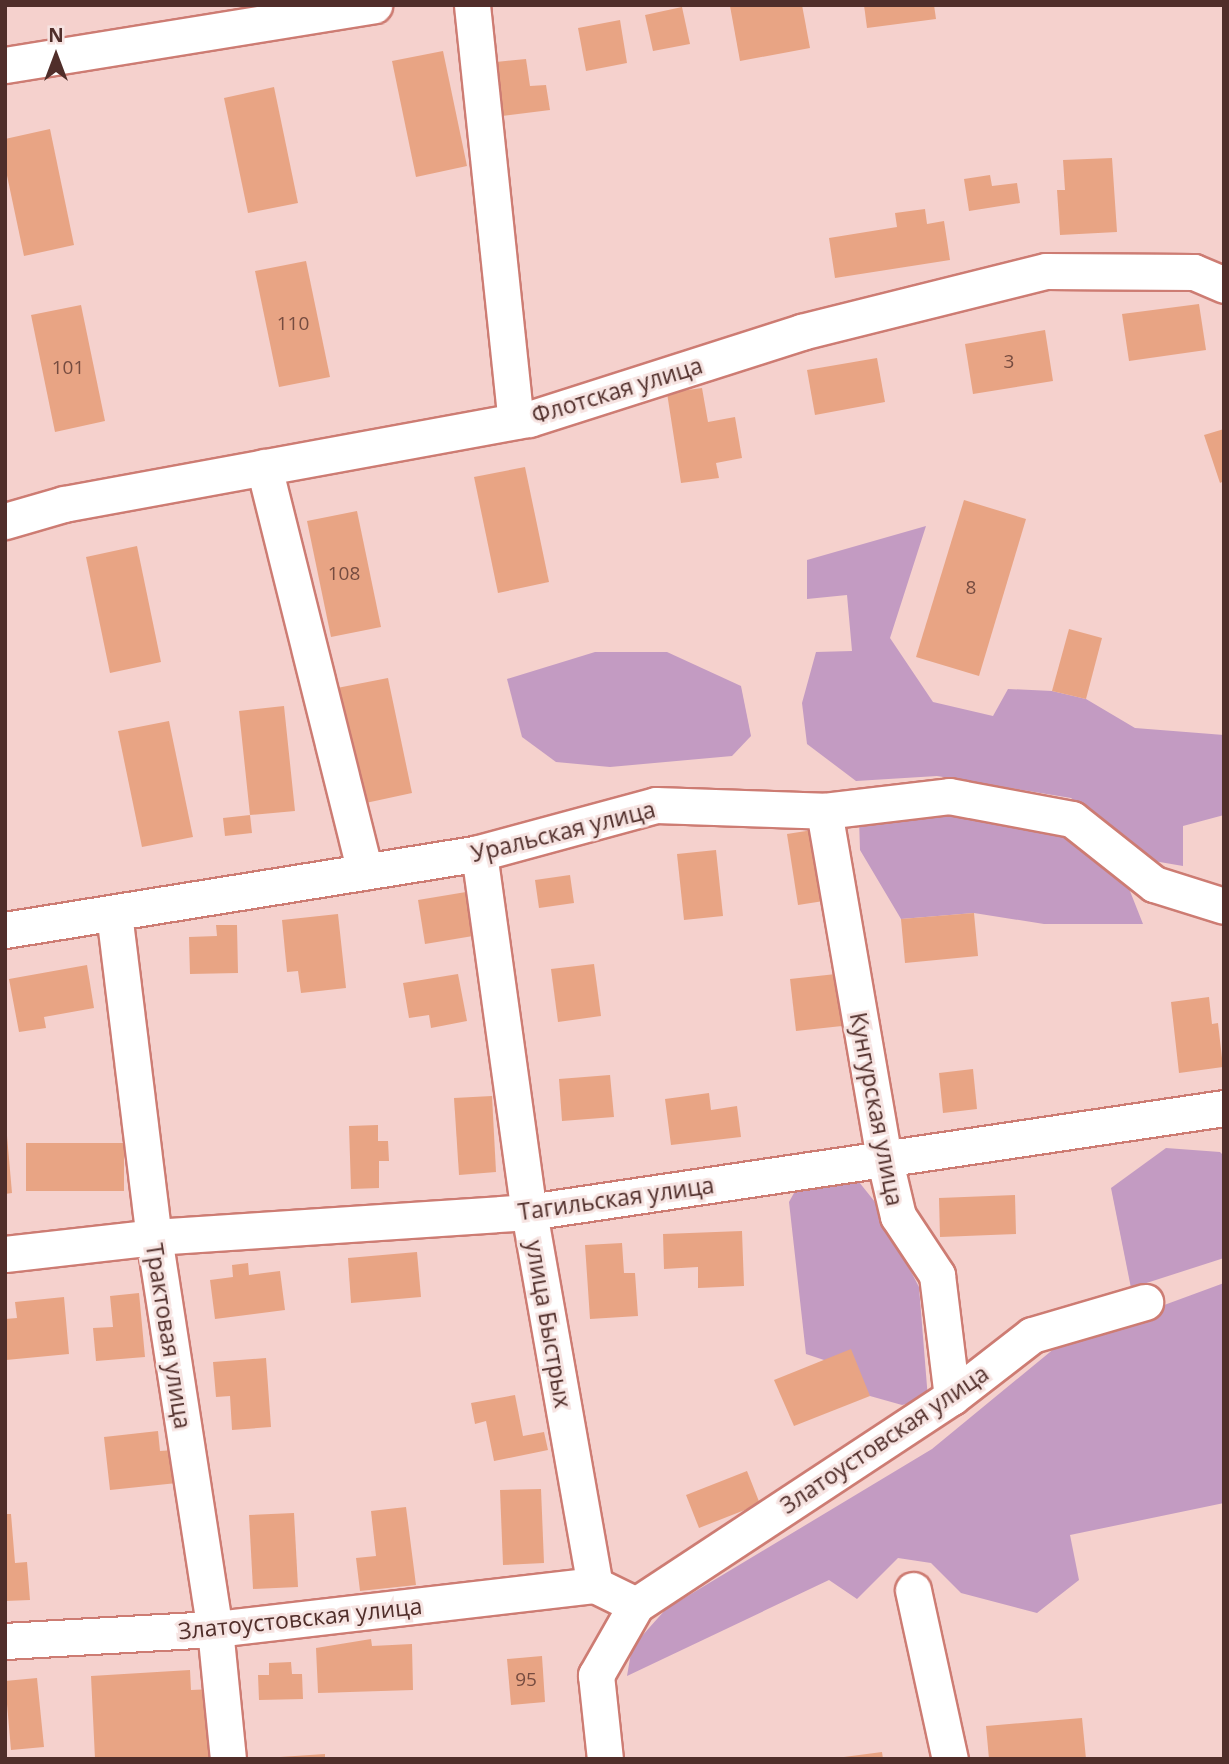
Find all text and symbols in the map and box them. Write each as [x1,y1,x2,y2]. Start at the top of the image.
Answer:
north arrow [21,21,91,91]
text: N [48,22,64,48]
house number: 110 [277,313,309,335]
street label: Флотская улица [528,351,706,429]
house number: 3 [1004,351,1014,373]
house number: 101 [52,357,84,379]
house number: 108 [328,563,360,585]
house number: 8 [966,577,976,599]
street label: Уральская улица [468,795,658,867]
street label: Кунгурская улица [845,1010,909,1208]
street label: Тагильская улица [516,1171,716,1225]
street label: улица Быстрых [521,1238,577,1410]
street label: Трактовая улица [141,1241,197,1431]
street label: Златоустовская улица [775,1359,993,1519]
street label: Златоустовская улица [177,1591,423,1645]
house number: 95 [515,1669,537,1691]

